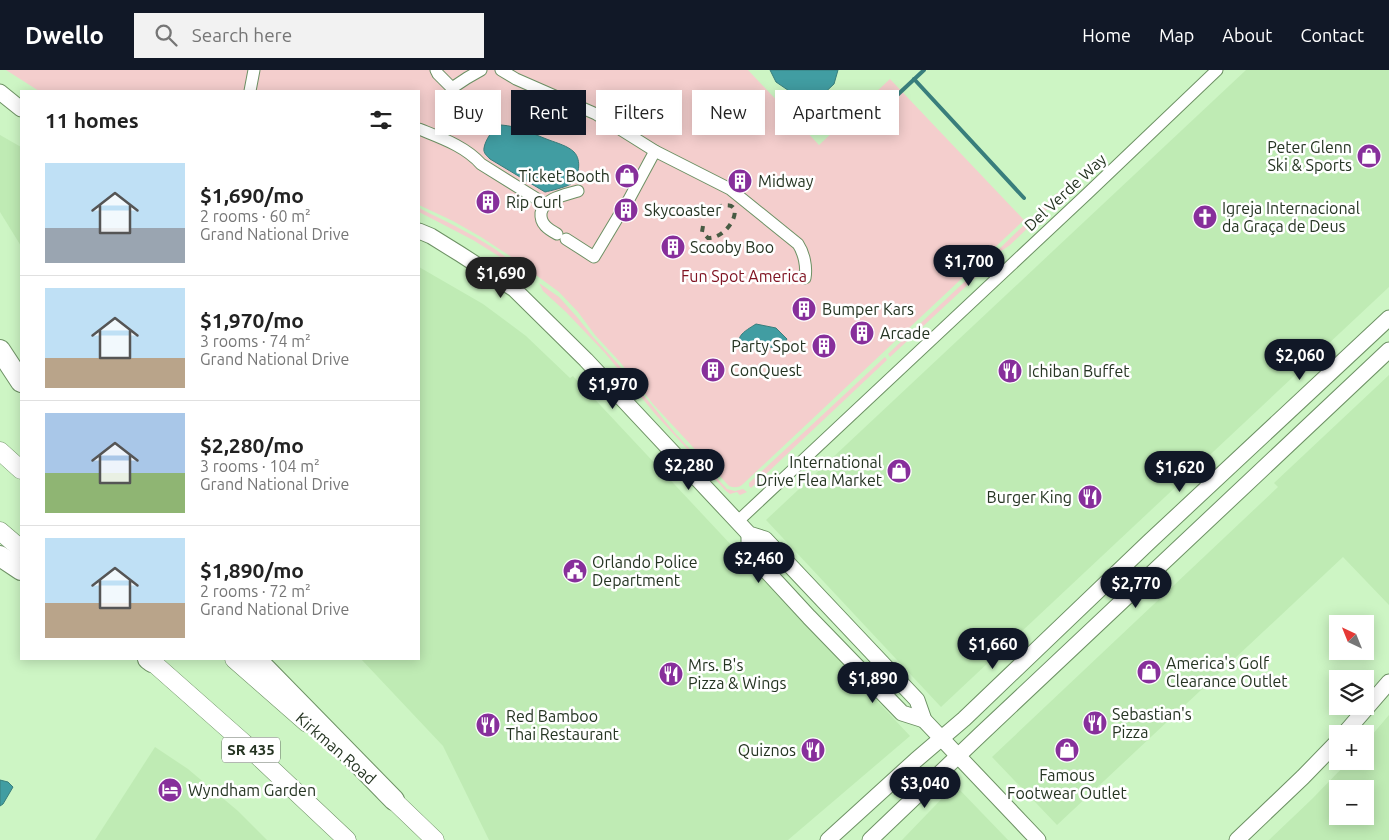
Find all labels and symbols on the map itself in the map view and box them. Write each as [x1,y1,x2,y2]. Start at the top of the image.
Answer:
place label: Peter Glenn Ski & Sports [1267,138,1352,174]
shop icon: Peter Glenn Ski & Sports [1356,143,1382,169]
street label: Del Verde Way [1021,150,1110,234]
shop icon: Ticket Booth [614,163,640,189]
place label: Ticket Booth [519,167,610,185]
building icon: Midway [727,168,753,194]
place label: Midway [758,172,814,190]
building icon: Rip Curl [475,189,501,215]
place label: Rip Curl [506,193,562,211]
building icon: Skycoaster [613,197,639,223]
place label: Igreja Internacional da Graça de Deus [1222,199,1360,235]
place label: Skycoaster [644,201,721,219]
church icon: Igreja Internacional da Graça de Deus [1192,204,1218,230]
building icon: Scooby Boo [660,234,686,260]
place label: Scooby Boo [690,238,774,256]
pin: $1,700 [928,244,1010,287]
pin: $1,690 [460,256,542,299]
park label: Fun Spot America [681,267,807,285]
building icon: Bumper Kars [791,296,817,322]
place label: Bumper Kars [822,300,914,318]
building icon: Arcade [849,320,875,346]
place label: Arcade [880,324,930,342]
building icon: Party Spot [811,333,837,359]
place label: Party Spot [731,337,807,355]
pin: $2,060 [1259,338,1341,381]
building icon: ConQuest [700,357,726,383]
restaurant icon: Ichiban Buffet [997,358,1023,384]
place label: ConQuest [730,361,803,379]
place label: Ichiban Buffet [1028,362,1130,380]
pin: $1,970 [572,368,654,410]
pin: $2,280 [648,448,730,491]
pin: $1,620 [1139,450,1221,493]
place label: International Drive Flea Market [756,453,883,489]
shop icon: International Drive Flea Market [886,458,912,484]
restaurant icon: Burger King [1077,484,1103,510]
place label: Burger King [987,488,1072,506]
pin: $2,460 [718,542,800,584]
place label: Orlando Police Department [592,553,698,589]
public building icon: Orlando Police Department [562,558,588,584]
pin: $2,770 [1095,566,1177,609]
north arrow [1329,615,1374,660]
pin: $1,660 [952,628,1034,670]
place label: America's Golf Clearance Outlet [1166,654,1288,690]
place label: Mrs. B's Pizza & Wings [688,656,787,692]
shop icon: America's Golf Clearance Outlet [1136,659,1162,685]
restaurant icon: Mrs. B's Pizza & Wings [658,661,684,687]
pin: $1,890 [832,662,914,704]
place label: Sebastian's Pizza [1112,705,1192,741]
place label: Red Bamboo Thai Restaurant [506,707,620,743]
street label: Kirkman Road [292,708,380,788]
restaurant icon: Sebastian's Pizza [1082,710,1108,736]
restaurant icon: Red Bamboo Thai Restaurant [475,712,501,738]
restaurant icon: Quiznos [800,737,826,763]
shop icon: Famous Footwear Outlet [1054,737,1080,763]
road number: SR 435 [222,738,280,762]
place label: Quiznos [738,741,796,759]
pin: $3,040 [884,766,966,809]
place label: Famous Footwear Outlet [1007,766,1128,802]
hotel icon: Wyndham Garden [157,777,183,803]
place label: Wyndham Garden [188,781,316,799]

